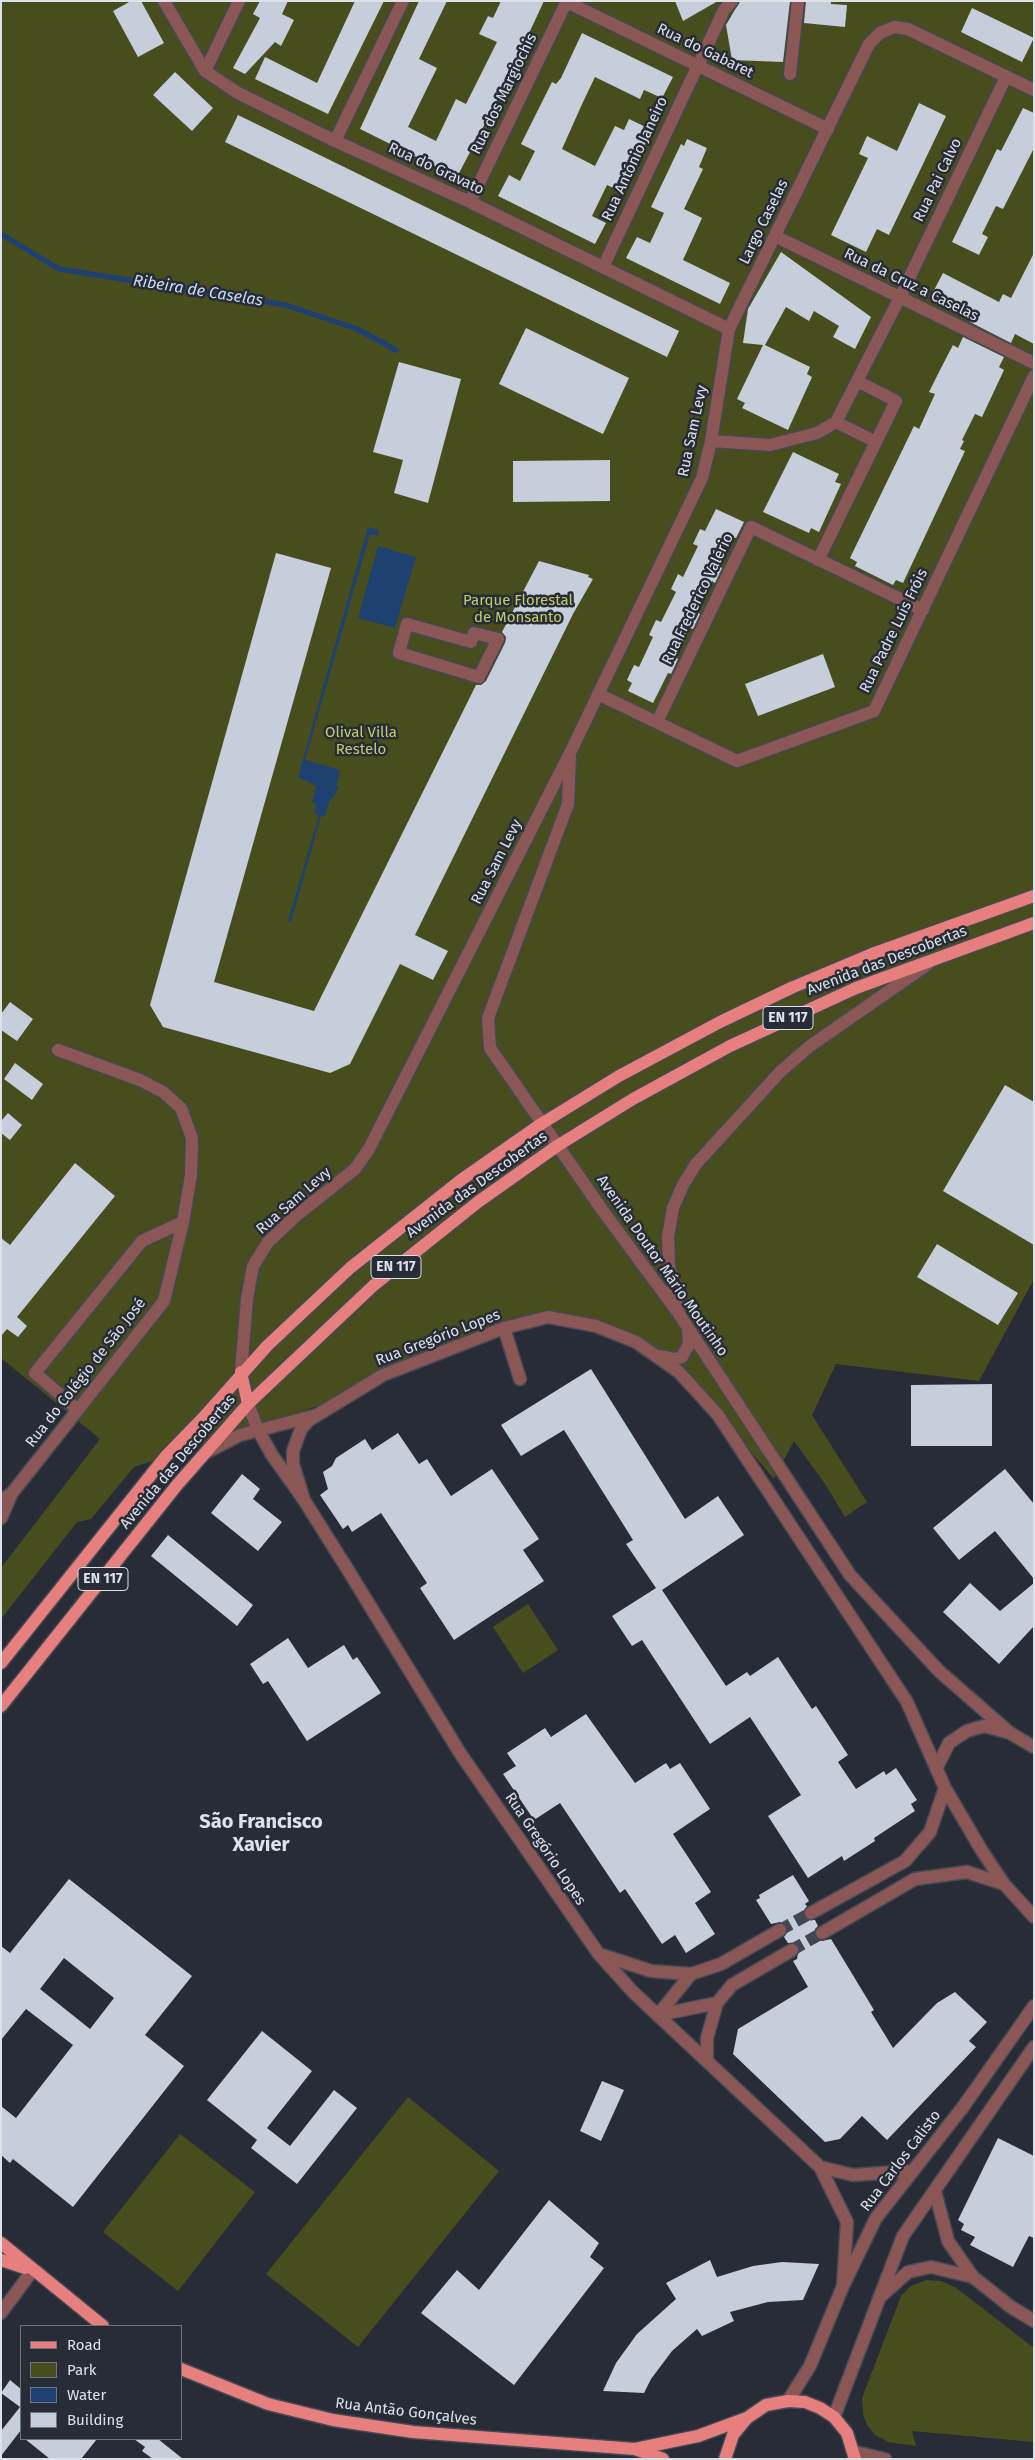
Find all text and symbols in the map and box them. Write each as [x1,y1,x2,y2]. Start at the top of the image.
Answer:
street label: Rua do Gabaret [654,20,756,82]
street label: Rua dos Margiochis [467,31,541,157]
street label: Rua António Janeiro [598,94,672,224]
street label: Rua Pai Calvo [910,135,966,225]
street label: Rua do Gravato [385,139,487,199]
street label: Largo Caselas [736,177,792,267]
street label: Rua da Cruz a Caselas [841,245,981,325]
water label: Ribeira de Caselas [132,271,264,311]
street label: Rua Sam Levy [675,384,711,478]
street label: Rua Frederico Valério [658,530,738,668]
street label: Rua Padre Luís Fróis [856,566,932,696]
park label: Parque Florestal de Monsanto [463,592,573,627]
park label: Olival Villa Restelo [325,724,397,759]
street label: Rua Sam Levy [468,816,526,908]
street label: Avenida das Descobertas [804,922,970,1000]
road number: EN 117 [763,1006,813,1030]
street label: Avenida das Descobertas [403,1128,551,1242]
street label: Rua Sam Levy [253,1164,335,1238]
street label: Avenida Doutor Mário Moutinho [592,1172,732,1360]
road number: EN 117 [371,1256,421,1278]
street label: Rua do Colégio de São José [22,1295,150,1451]
street label: Rua Gregório Lopes [373,1306,503,1370]
street label: Avenida das Descobertas [117,1391,239,1533]
road number: EN 117 [78,1568,128,1590]
street label: Rua Gregório Lopes [501,1789,589,1909]
district label: São Francisco Xavier [199,1810,323,1857]
street label: Rua Carlos Calisto [857,2107,945,2215]
legend [20,2325,182,2440]
text: Road [67,2336,102,2354]
text: Park [67,2361,97,2379]
text: Water [67,2386,106,2404]
street label: Rua Antão Gonçalves [334,2394,478,2430]
text: Building [67,2411,123,2429]

